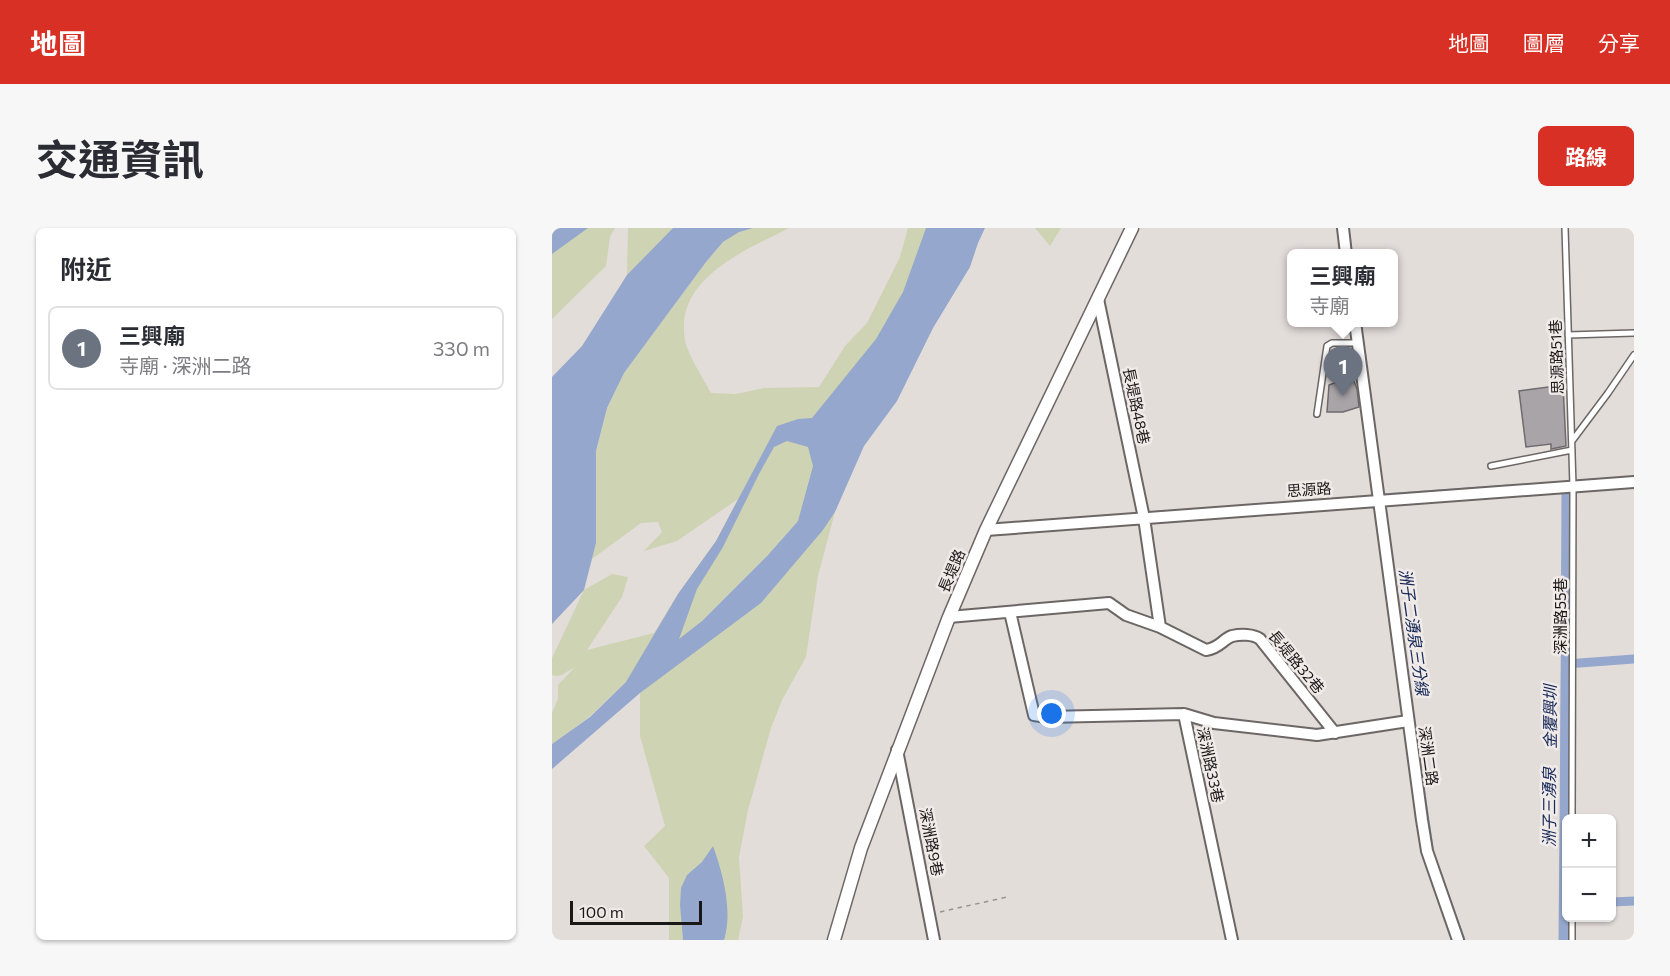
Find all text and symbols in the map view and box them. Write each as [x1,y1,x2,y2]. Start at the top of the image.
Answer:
text: 地圖 [30,26,86,60]
text: 地圖 [1448,30,1490,55]
text: 圖層 [1523,30,1565,55]
text: 分享 [1598,30,1640,55]
button: 路線 [1538,126,1634,186]
text: 交通資訊 [36,132,204,184]
popup [1287,249,1398,327]
text: 附近 [60,253,112,284]
text: 三興廟 [1309,262,1376,289]
text: 寺廟 [1309,293,1349,317]
street label: 思源路51巷 [1546,319,1566,395]
text: 三興廟 [119,322,185,349]
text: 1 [77,336,86,360]
text: 330 m [433,336,490,360]
pin: 1 [1324,346,1362,396]
text: 寺廟 · 深洲二路 [119,353,251,377]
street label: 長堤路48巷 [1120,366,1154,446]
street label: 思源路 [1286,478,1332,500]
street label: 長堤路 [934,546,968,595]
water label: 洲子二湧泉三分線 [1396,567,1433,699]
street label: 深洲路55巷 [1551,577,1569,655]
street label: 長堤路32巷 [1265,626,1328,697]
water label: 金覆興圳 [1540,683,1559,749]
your location [1037,699,1066,728]
street label: 深洲路33巷 [1194,725,1228,804]
street label: 深洲二路 [1416,725,1442,787]
water label: 洲子三湧泉 [1539,766,1558,847]
street label: 深洲路9巷 [917,806,947,877]
map controls [1562,814,1616,922]
button: + [1562,814,1616,868]
button: − [1562,868,1616,922]
scale bar [570,898,702,926]
text: 100 m [579,902,624,921]

